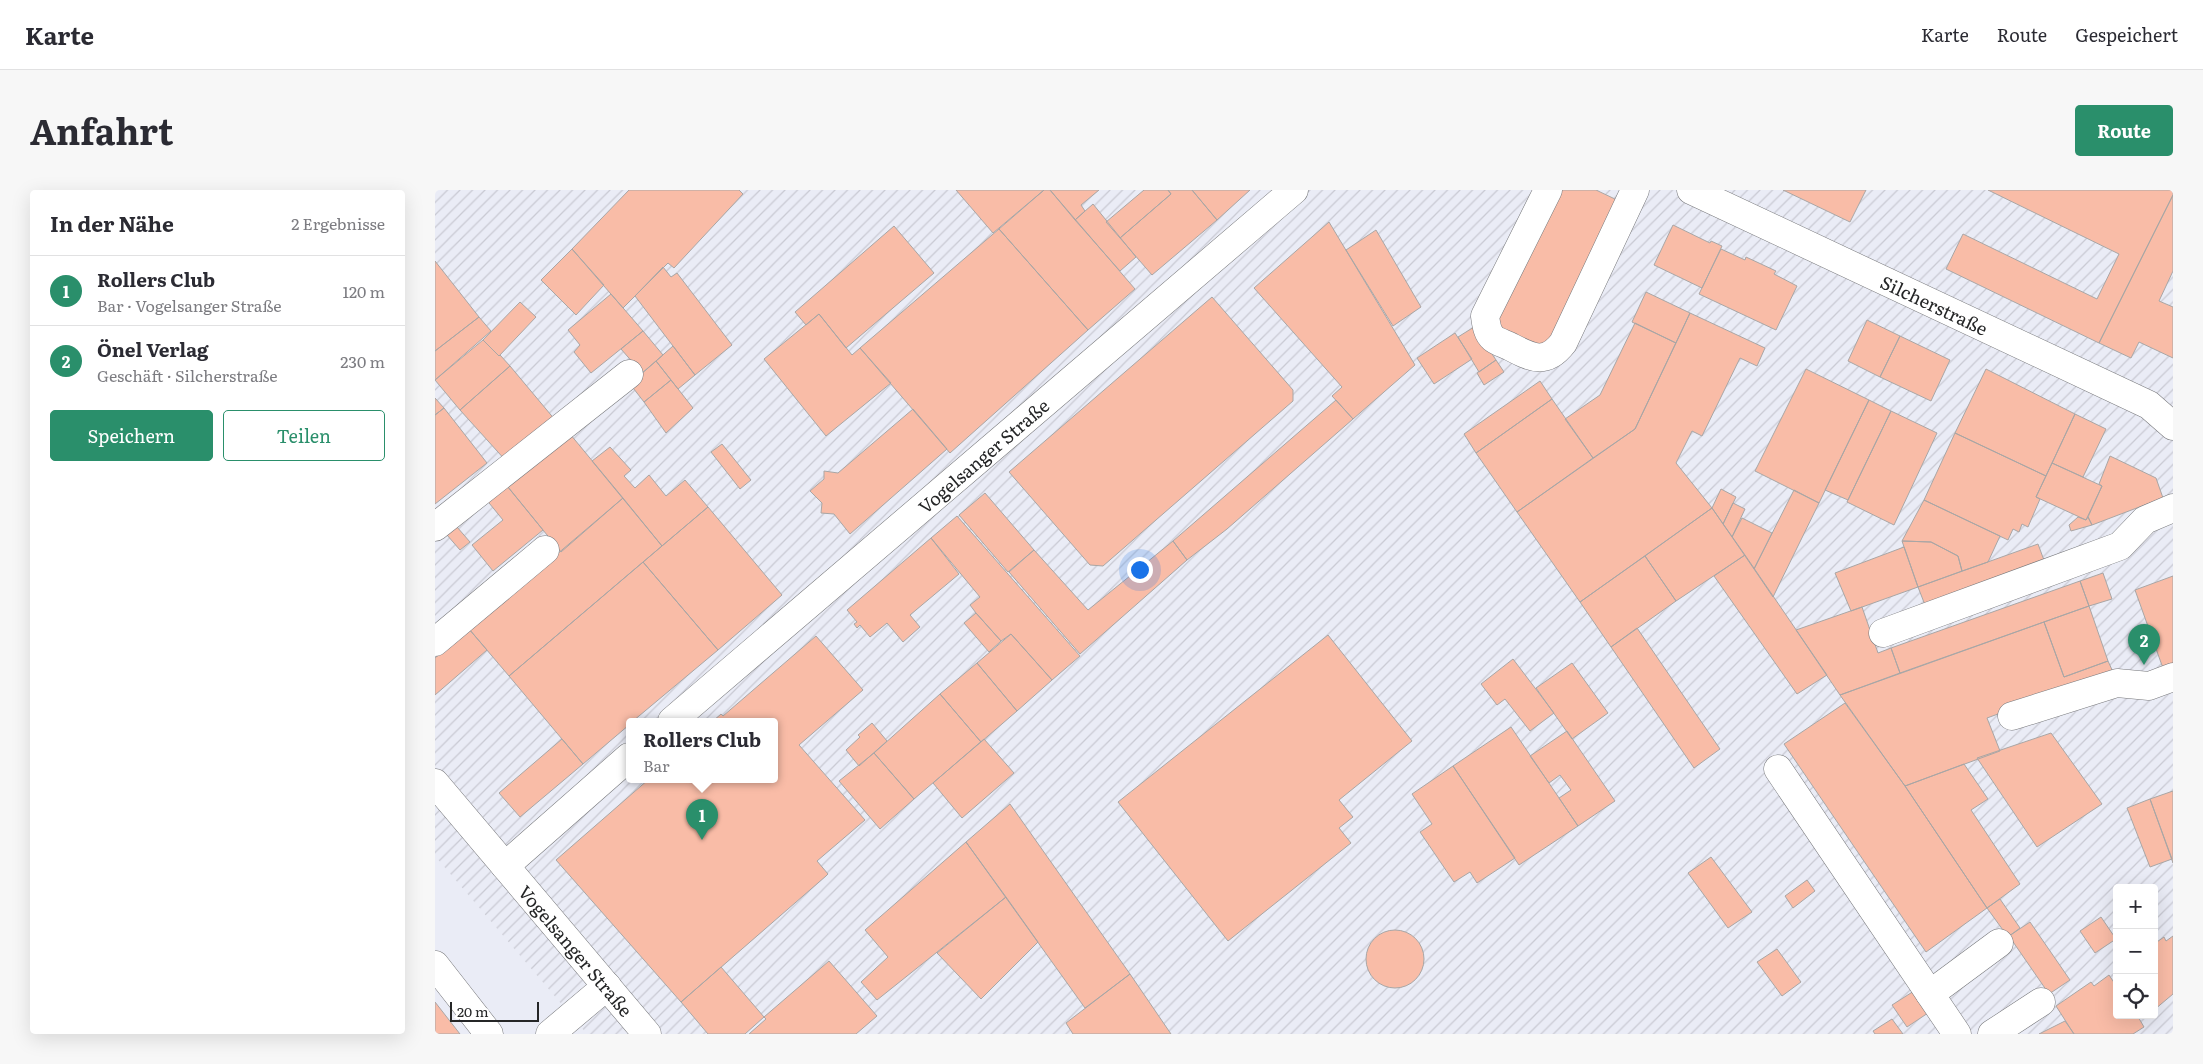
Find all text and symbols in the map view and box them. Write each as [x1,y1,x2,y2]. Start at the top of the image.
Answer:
text: Karte [25,17,94,52]
text: Karte [1921,21,1969,48]
text: Route [1997,21,2047,48]
text: Gespeichert [2075,21,2178,48]
text: Anfahrt [30,104,173,156]
button: Route [2075,105,2173,156]
text: In der Nähe [50,207,174,238]
text: 2 Ergebnisse [291,211,385,235]
text: Rollers Club [97,265,215,293]
street label: Silcherstraße [1876,268,1993,341]
text: 1 [63,279,69,303]
text: 120 m [342,279,385,303]
text: Bar · Vogelsanger Straße [97,293,282,317]
text: Önel Verlag [97,335,209,363]
text: 2 [62,349,70,373]
text: 230 m [340,349,385,373]
text: Geschäft · Silcherstraße [97,363,278,387]
street label: Vogelsanger Straße [912,392,1054,519]
button: Speichern [50,410,213,461]
button: Teilen [223,410,385,461]
your location [1127,557,1153,583]
pin: 2 [2128,624,2160,665]
popup [626,718,778,783]
text: Rollers Club [643,725,761,753]
text: Bar [643,753,670,777]
pin: 1 [686,799,718,840]
street label: Vogelsanger Straße [513,879,640,1022]
map controls [2113,884,2158,1019]
button: + [2113,884,2158,929]
button: − [2113,929,2158,974]
button: locate [2113,974,2158,1019]
scale bar [450,999,539,1022]
text: 20 m [457,1001,489,1021]

